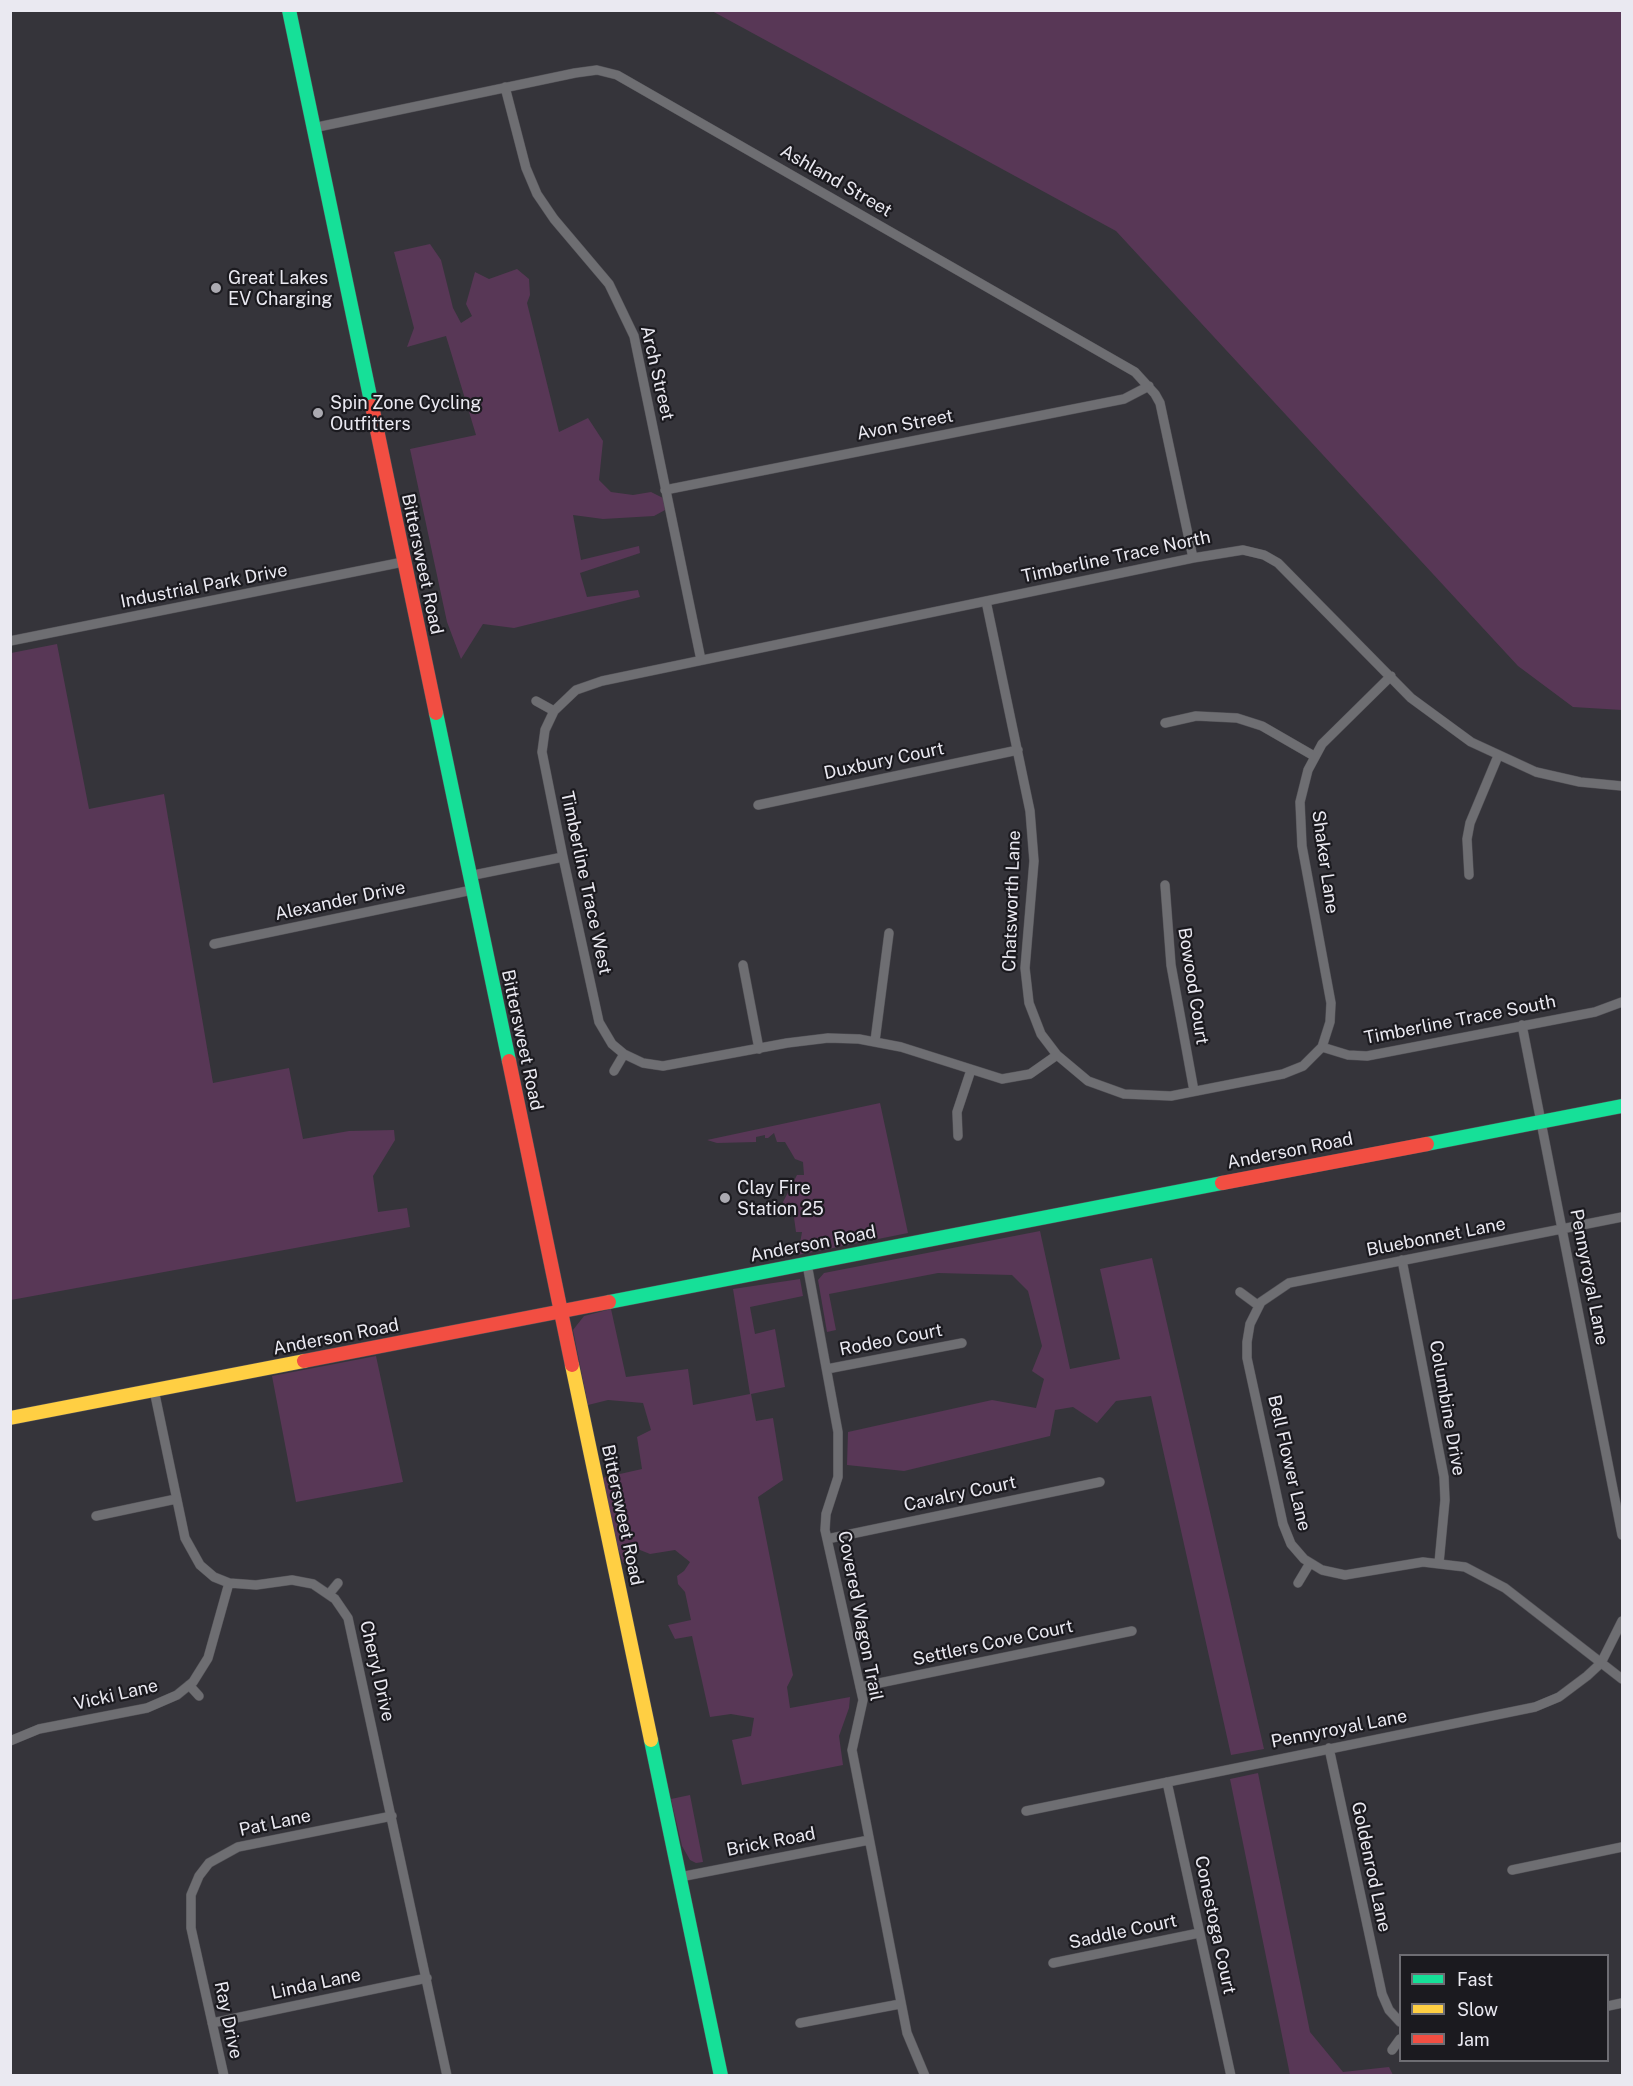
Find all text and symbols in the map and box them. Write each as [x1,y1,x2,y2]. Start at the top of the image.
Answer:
street label: Ashland Street [776,140,896,222]
place label: Great Lakes EV Charging [228,267,333,310]
marker: Great Lakes EV Charging [209,281,223,295]
street label: Arch Street [636,323,678,423]
place label: Spin Zone Cycling Outfitters [330,392,481,434]
street label: Avon Street [855,405,955,445]
marker: Spin Zone Cycling Outfitters [311,406,325,420]
street label: Bittersweet Road [397,492,447,636]
street label: Timberline Trace North [1020,526,1212,588]
street label: Industrial Park Drive [119,559,289,613]
street label: Duxbury Court [822,738,946,784]
street label: Timberline Trace West [556,789,616,977]
street label: Shaker Lane [1307,809,1343,915]
street label: Chatsworth Lane [999,830,1025,972]
street label: Alexander Drive [273,877,407,925]
street label: Bowood Court [1173,926,1213,1046]
street label: Bittersweet Road [497,968,547,1112]
street label: Timberline Trace South [1362,991,1558,1049]
street label: Anderson Road [1225,1128,1355,1174]
place label: Clay Fire Station 25 [737,1177,824,1220]
marker: Clay Fire Station 25 [718,1191,732,1205]
street label: Pennyroyal Lane [1565,1207,1613,1347]
street label: Bluebonnet Lane [1365,1213,1507,1261]
street label: Anderson Road [748,1221,878,1267]
street label: Anderson Road [271,1314,401,1360]
street label: Rodeo Court [838,1319,944,1361]
street label: Columbine Drive [1424,1339,1470,1477]
street label: Bell Flower Lane [1263,1393,1315,1533]
street label: Bittersweet Road [597,1443,647,1587]
street label: Cavalry Court [902,1472,1018,1516]
street label: Covered Wagon Trail [833,1529,887,1703]
street label: Settlers Cove Court [911,1615,1075,1671]
street label: Cheryl Drive [355,1619,399,1723]
street label: Vicki Lane [72,1675,160,1715]
street label: Pennyroyal Lane [1269,1705,1409,1753]
street label: Goldenrod Lane [1347,1800,1395,1934]
street label: Pat Lane [237,1805,313,1841]
street label: Brick Road [725,1823,817,1861]
street label: Conestoga Court [1190,1854,1240,1996]
street label: Saddle Court [1067,1910,1179,1954]
legend [1399,1954,1609,2062]
street label: Linda Lane [269,1964,363,2004]
text: Fast [1457,1969,1493,1990]
street label: Ray Drive [209,1979,247,2061]
text: Slow [1457,1999,1498,2020]
text: Jam [1457,2029,1490,2050]

